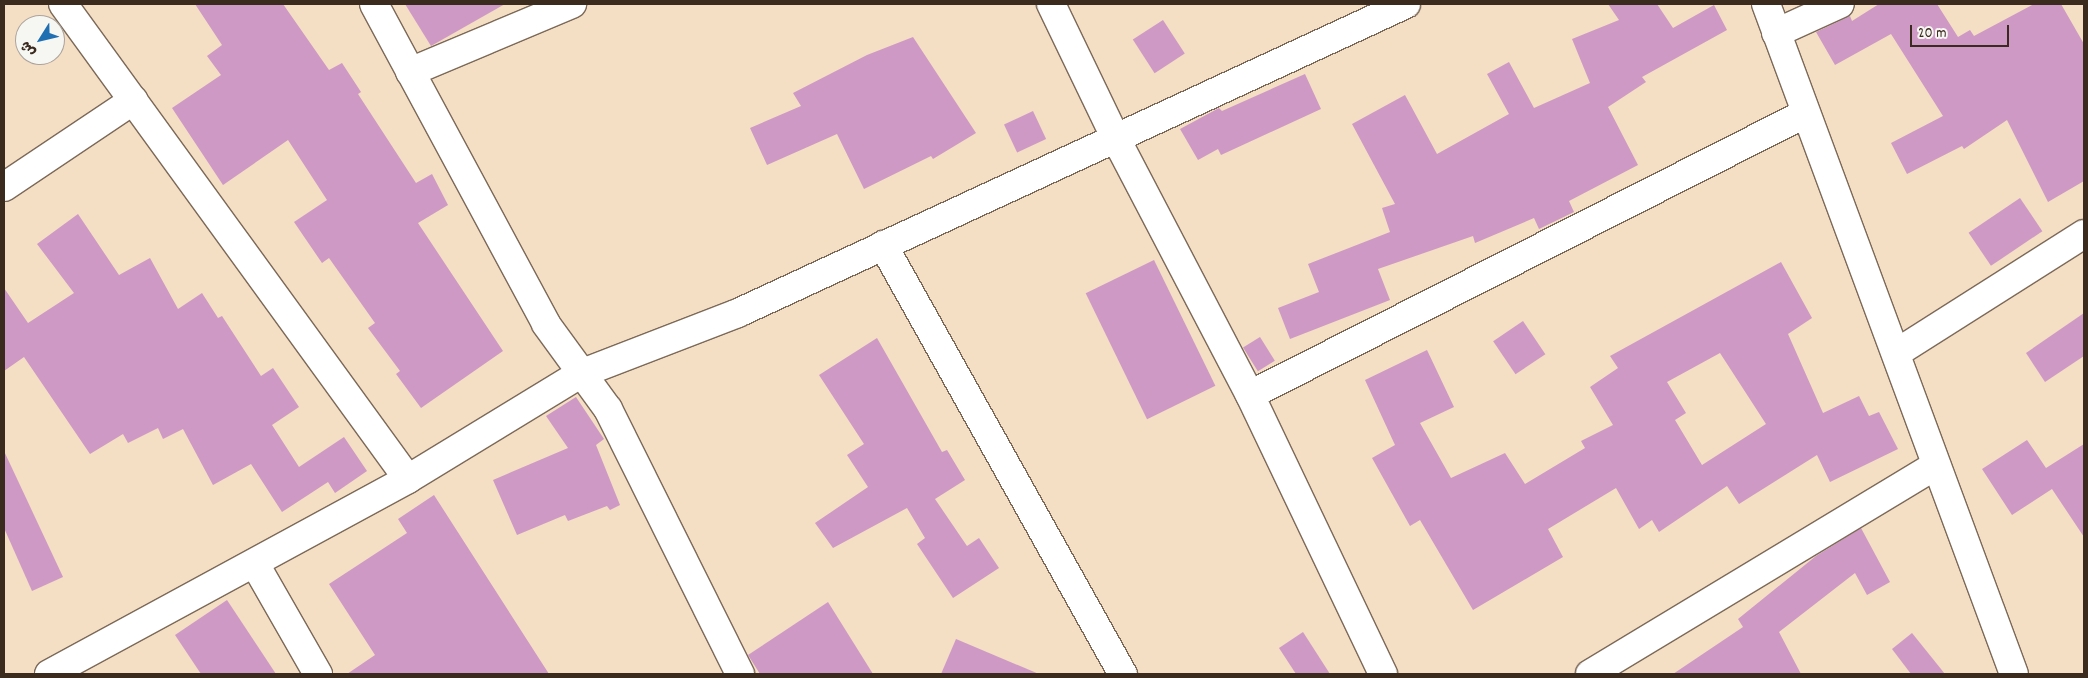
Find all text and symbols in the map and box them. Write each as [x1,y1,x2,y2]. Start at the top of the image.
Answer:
north arrow [15,15,65,65]
scale bar [1913,15,2012,47]
text: 20 m [1918,23,1946,45]
text: ش [16,36,41,60]

